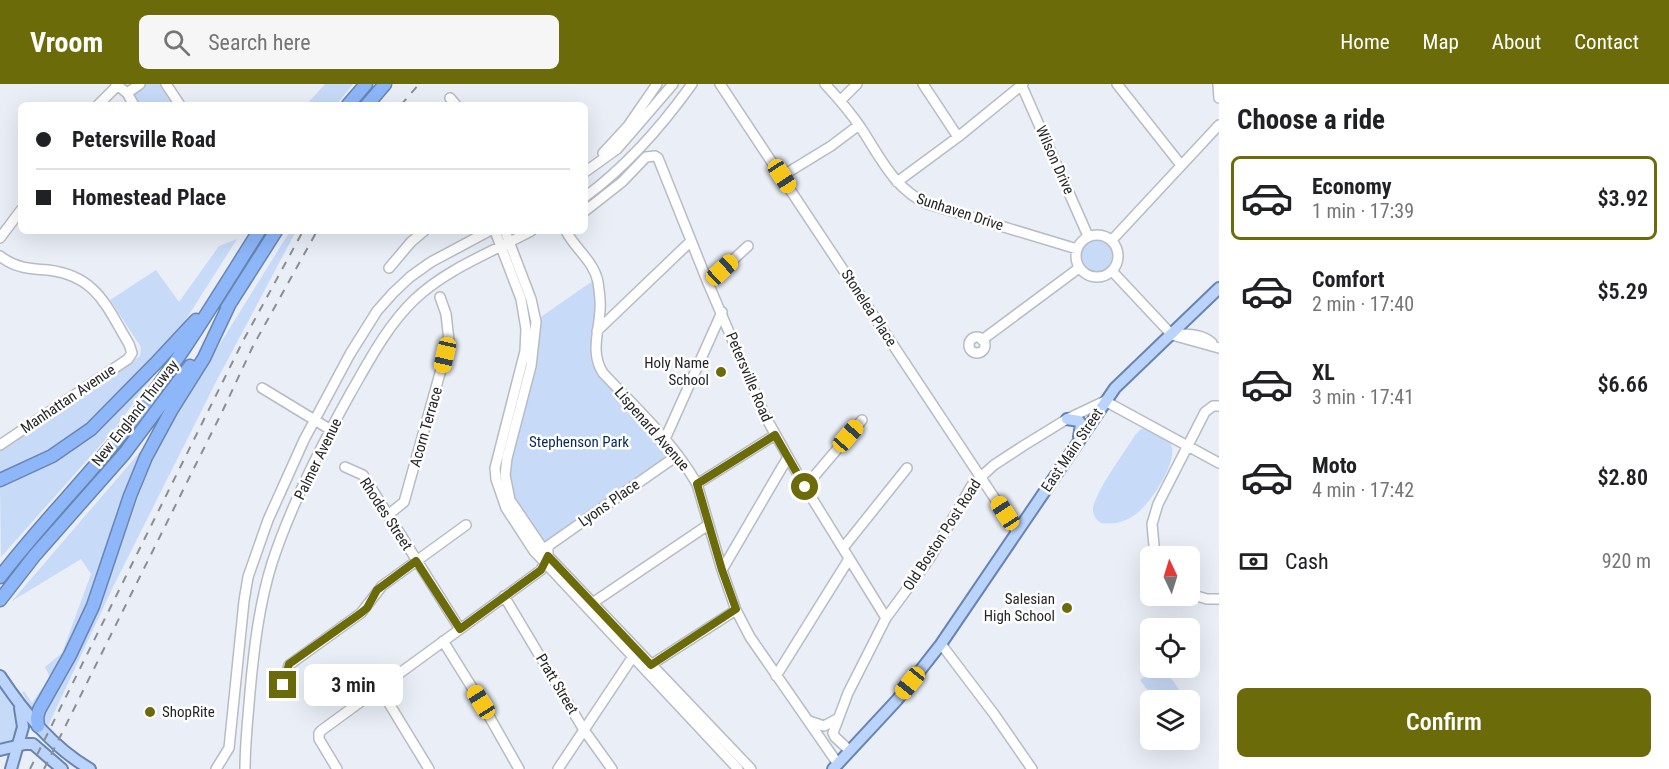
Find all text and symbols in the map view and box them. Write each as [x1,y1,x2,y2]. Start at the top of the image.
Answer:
search box [139,15,559,69]
text: Vroom [30,26,103,59]
icon: search [160,26,193,59]
text: Search here [208,30,311,55]
text: Home [1340,30,1390,54]
text: Map [1423,30,1459,54]
text: About [1492,30,1541,54]
text: Contact [1574,30,1639,54]
text: Choose a ride [1237,104,1385,136]
street label: Wilson Drive [1032,123,1078,197]
text: Petersville Road [72,127,216,152]
car [765,156,799,196]
icon: car [1240,171,1294,225]
text: Economy [1312,174,1392,199]
text: Homestead Place [72,185,226,210]
text: $3.92 [1597,186,1648,211]
street label: Sunhaven Drive [914,189,1006,235]
text: 1 min · 17:39 [1312,199,1414,223]
car [703,251,741,289]
icon: car [1240,264,1294,318]
street label: Stonelea Place [838,266,900,350]
text: Comfort [1312,267,1385,292]
text: $5.29 [1597,279,1648,304]
text: 2 min · 17:40 [1312,292,1414,316]
street label: Petersville Road [722,330,776,424]
car [432,335,458,375]
place label: Holy Name School [644,354,709,389]
street label: New England Thruway [88,356,182,470]
icon: car [1240,357,1294,411]
text: XL [1312,360,1335,385]
street label: Manhattan Avenue [17,361,119,437]
marker: Holy Name School [714,365,728,379]
text: $6.66 [1597,372,1648,397]
street label: Lispenard Avenue [611,384,693,474]
street label: Acorn Terrace [406,385,446,469]
text: 3 min · 17:41 [1312,385,1414,409]
street label: East Main Street [1037,405,1107,495]
street label: Palmer Avenue [291,415,345,503]
car [829,417,867,455]
park label: Stephenson Park [529,433,629,451]
icon: car [1240,450,1294,504]
text: Moto [1312,453,1357,478]
text: $2.80 [1597,465,1648,490]
route start [791,473,818,500]
street label: Rhodes Street [356,474,416,554]
street label: Lyons Place [575,475,643,531]
street label: Old Boston Post Road [899,476,985,594]
text: 4 min · 17:42 [1312,478,1414,502]
car [988,493,1022,533]
icon: cash [1237,545,1270,578]
north arrow [1140,546,1200,606]
map controls [1140,546,1200,750]
text: Cash [1285,549,1329,574]
text: 920 m [1602,549,1651,573]
place label: Salesian High School [984,590,1055,625]
marker: Salesian High School [1060,601,1074,615]
button: locate [1140,618,1200,678]
street label: Pratt Street [532,651,582,717]
car [892,663,928,703]
callout: 3 min [304,664,403,706]
route end [269,671,296,698]
text: 3 min [331,673,376,697]
car [464,682,498,722]
button: Confirm [1237,688,1651,757]
button: layers [1140,690,1200,750]
place label: ShopRite [162,703,215,721]
marker: ShopRite [143,705,157,719]

